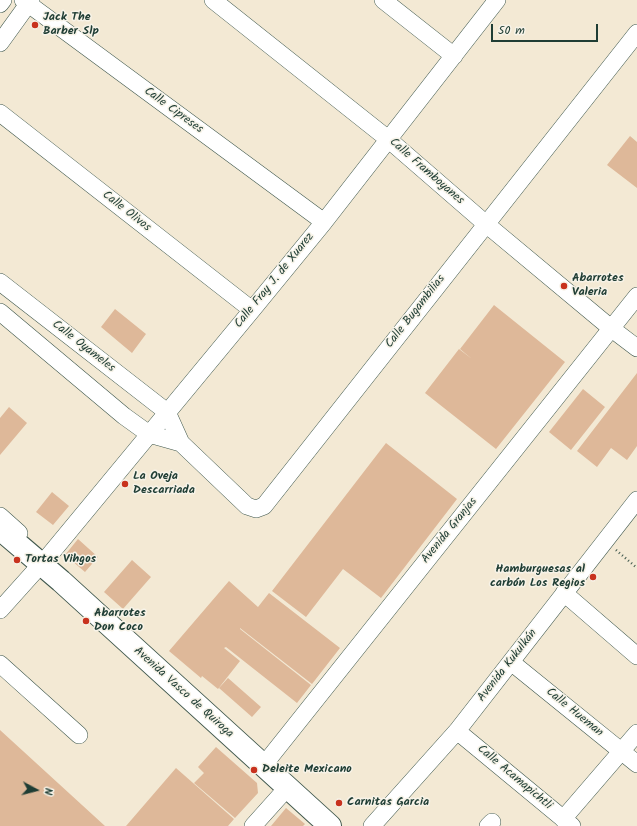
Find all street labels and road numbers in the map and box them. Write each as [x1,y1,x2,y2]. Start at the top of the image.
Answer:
street label: Calle Cipreses [141,85,205,137]
street label: Calle Framboyanes [386,136,466,208]
street label: Calle Olivos [99,189,153,235]
street label: Calle Fray J. de Xuarez [232,231,318,331]
street label: Calle Bugambilias [383,273,449,351]
street label: Calle Oyameles [49,318,117,376]
street label: Avenida Granjas [419,495,481,567]
street label: Avenida Kukulkán [475,627,541,705]
street label: Avenida Vasco de Quiroga [130,644,236,742]
street label: Calle Hueman [542,685,606,741]
street label: Calle Acamapichtli [474,743,554,813]

